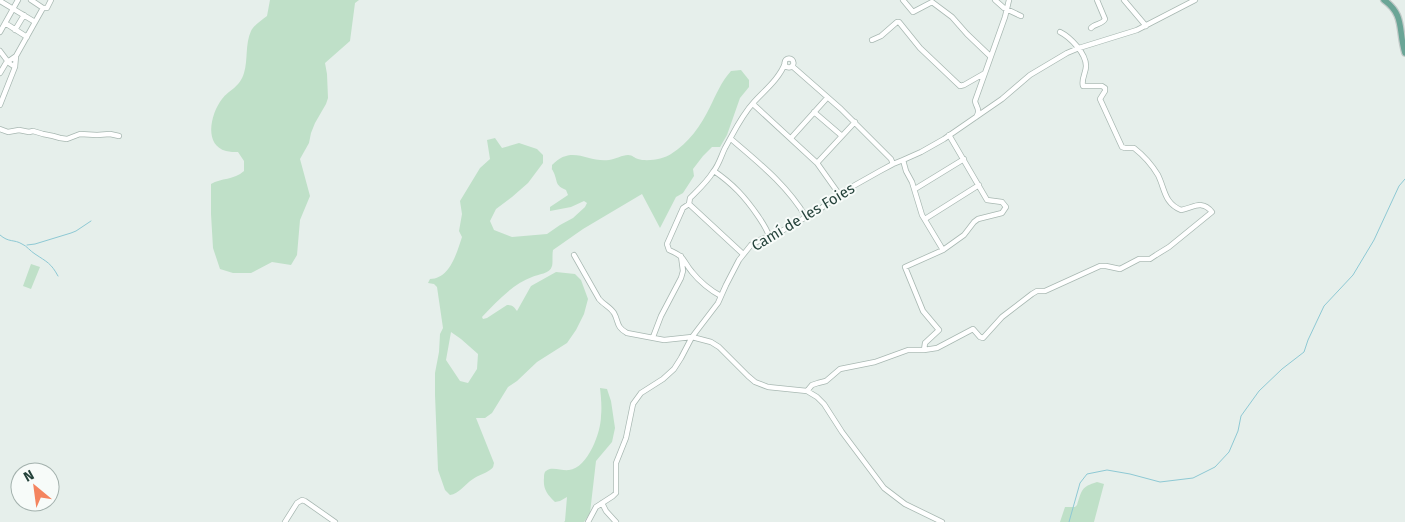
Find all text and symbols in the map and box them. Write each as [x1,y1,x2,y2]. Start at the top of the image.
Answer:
street label: Camí de les Foies [748,179,858,255]
north arrow [10,462,60,512]
text: N [21,466,37,486]

